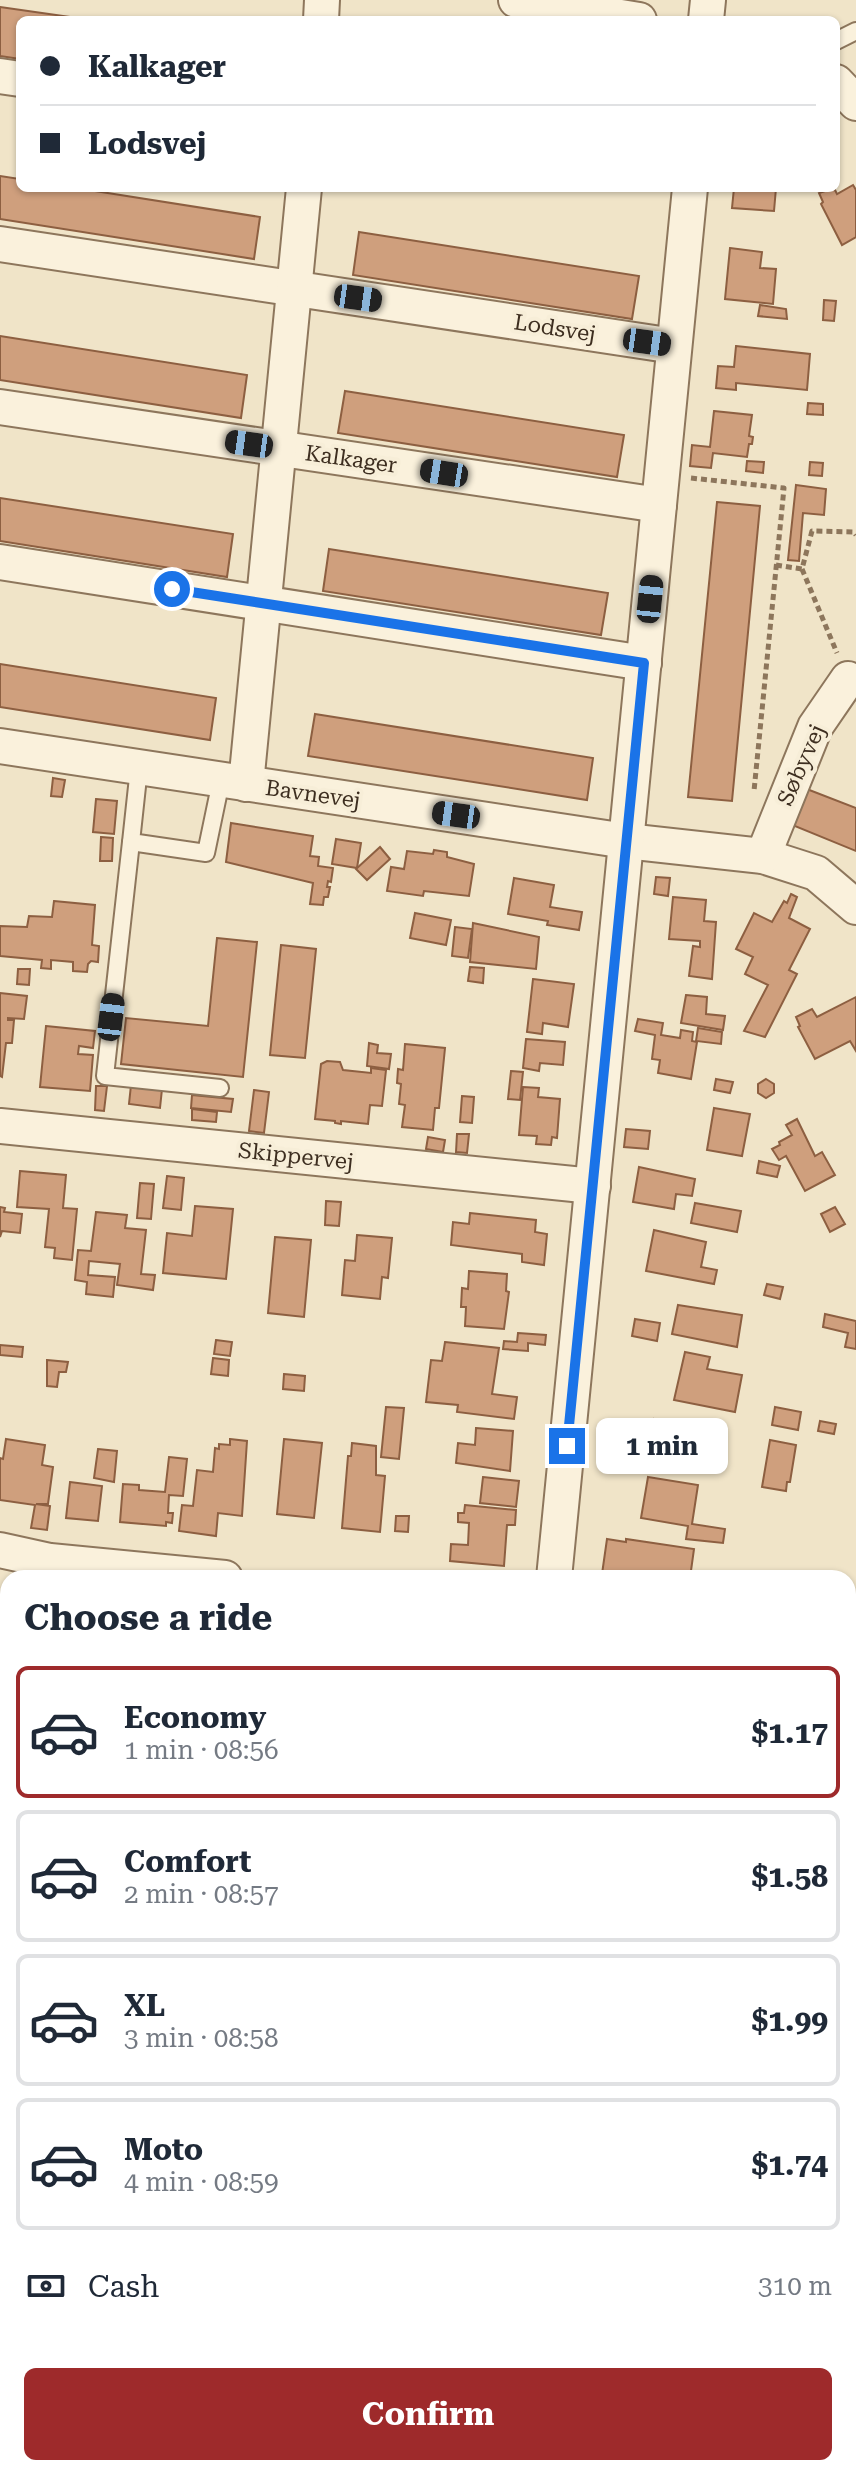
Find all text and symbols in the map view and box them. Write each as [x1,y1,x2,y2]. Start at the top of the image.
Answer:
text: Kalkager [88,49,226,84]
text: Lodsvej [88,126,206,161]
car [333,283,383,313]
street label: Lodsvej [512,309,598,347]
car [622,327,672,357]
car [224,429,274,459]
street label: Kalkager [303,440,399,478]
car [418,457,470,489]
route start [154,571,190,607]
car [636,574,664,624]
street label: Søbyvej [772,721,830,809]
street label: Bavnevej [264,775,362,813]
car [431,800,481,830]
car [96,992,126,1042]
street label: Skippervej [237,1138,355,1174]
callout: 1 min [595,1418,727,1474]
route end [549,1428,585,1464]
text: 1 min [626,1431,698,1461]
text: Choose a ride [24,1597,272,1639]
icon: car [28,1696,100,1768]
text: Economy [124,1700,266,1735]
text: $1.17 [751,1715,828,1750]
text: 1 min · 08:56 [124,1735,279,1765]
icon: car [28,1840,100,1912]
text: Comfort [124,1844,251,1879]
text: $1.58 [751,1859,828,1894]
text: 2 min · 08:57 [124,1879,279,1909]
icon: car [28,1984,100,2056]
text: XL [124,1988,165,2023]
text: $1.99 [751,2003,828,2038]
text: 3 min · 08:58 [124,2023,279,2053]
icon: car [28,2128,100,2200]
text: Moto [124,2132,203,2167]
text: $1.74 [751,2147,828,2182]
text: 4 min · 08:59 [124,2167,279,2197]
icon: cash [24,2264,68,2308]
text: Cash [88,2269,159,2304]
text: 310 m [758,2271,832,2301]
button: Confirm [24,2368,832,2460]

